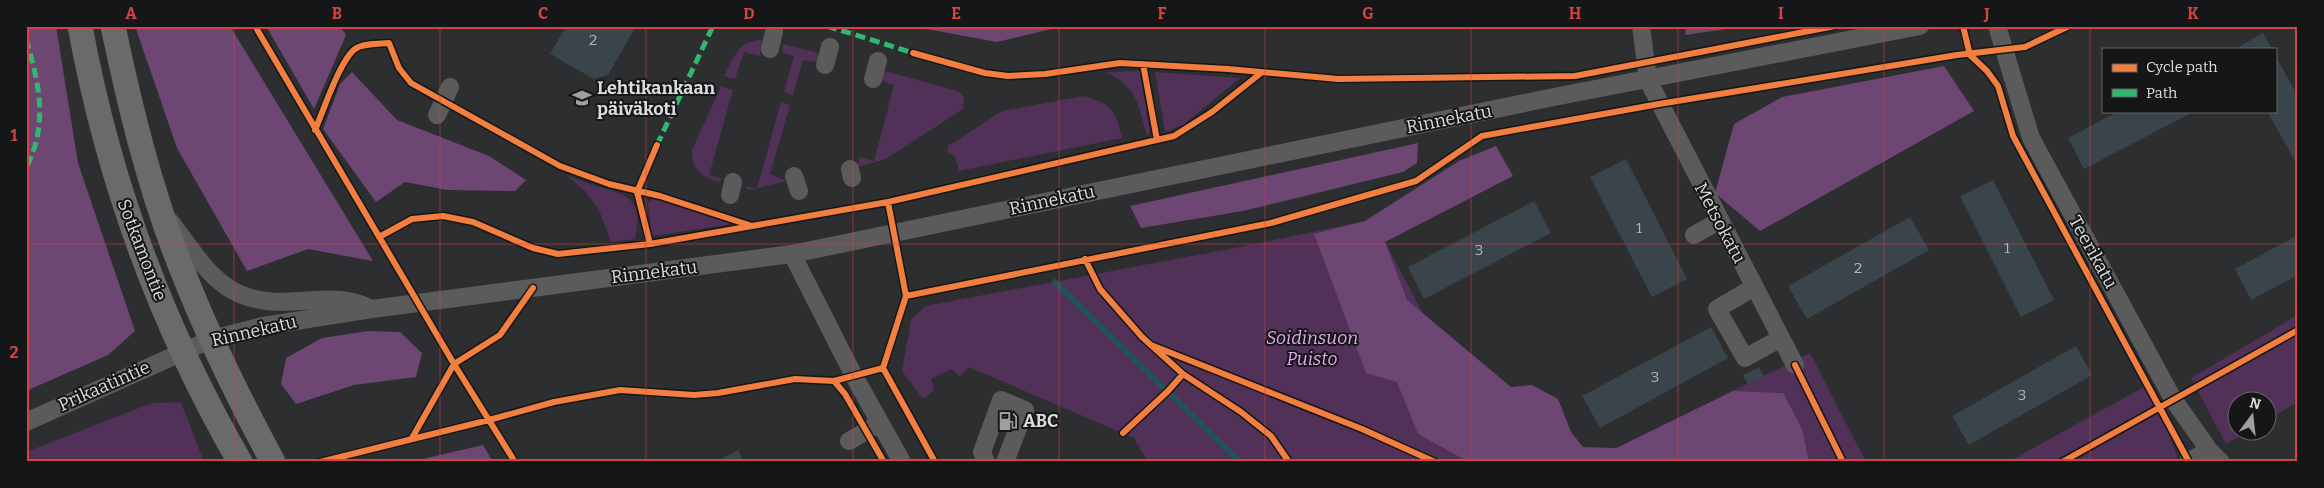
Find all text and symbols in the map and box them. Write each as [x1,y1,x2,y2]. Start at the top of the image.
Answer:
text: A [125,4,137,23]
text: B [332,4,342,23]
text: C [538,4,548,23]
text: D [743,4,755,23]
text: E [951,4,961,23]
text: F [1158,4,1167,23]
text: G [1362,4,1374,23]
text: H [1569,4,1582,23]
text: I [1778,4,1784,23]
text: J [1983,4,1990,23]
text: K [2187,4,2199,23]
house number: 2 [589,31,597,49]
legend [2102,48,2276,112]
text: Cycle path [2146,58,2218,76]
place label: Lehtikankaan päiväkoti [597,77,716,120]
text: Path [2146,84,2178,102]
school or university icon: Lehtikankaan päiväkoti [571,87,593,109]
street label: Rinnekatu [1404,100,1494,138]
text: 1 [11,126,18,145]
street label: Metsokatu [1690,179,1750,267]
street label: Rinnekatu [1007,180,1097,220]
street label: Sotkamontie [112,196,172,304]
street label: Teerikatu [2064,212,2122,292]
house number: 1 [1636,219,1642,237]
house number: 1 [2004,239,2010,257]
house number: 3 [1475,241,1483,259]
street label: Rinnekatu [610,256,698,288]
house number: 2 [1854,259,1862,277]
street label: Rinnekatu [209,311,299,351]
park label: Soidinsuon Puisto [1266,327,1358,370]
text: 2 [9,343,19,362]
street label: Prikaatintie [55,356,153,416]
house number: 3 [1651,368,1659,386]
house number: 3 [2018,386,2026,404]
north arrow [2226,390,2276,440]
text: N [2248,394,2263,414]
fuel station icon: ABC [997,410,1019,432]
place label: ABC [1023,410,1058,432]

